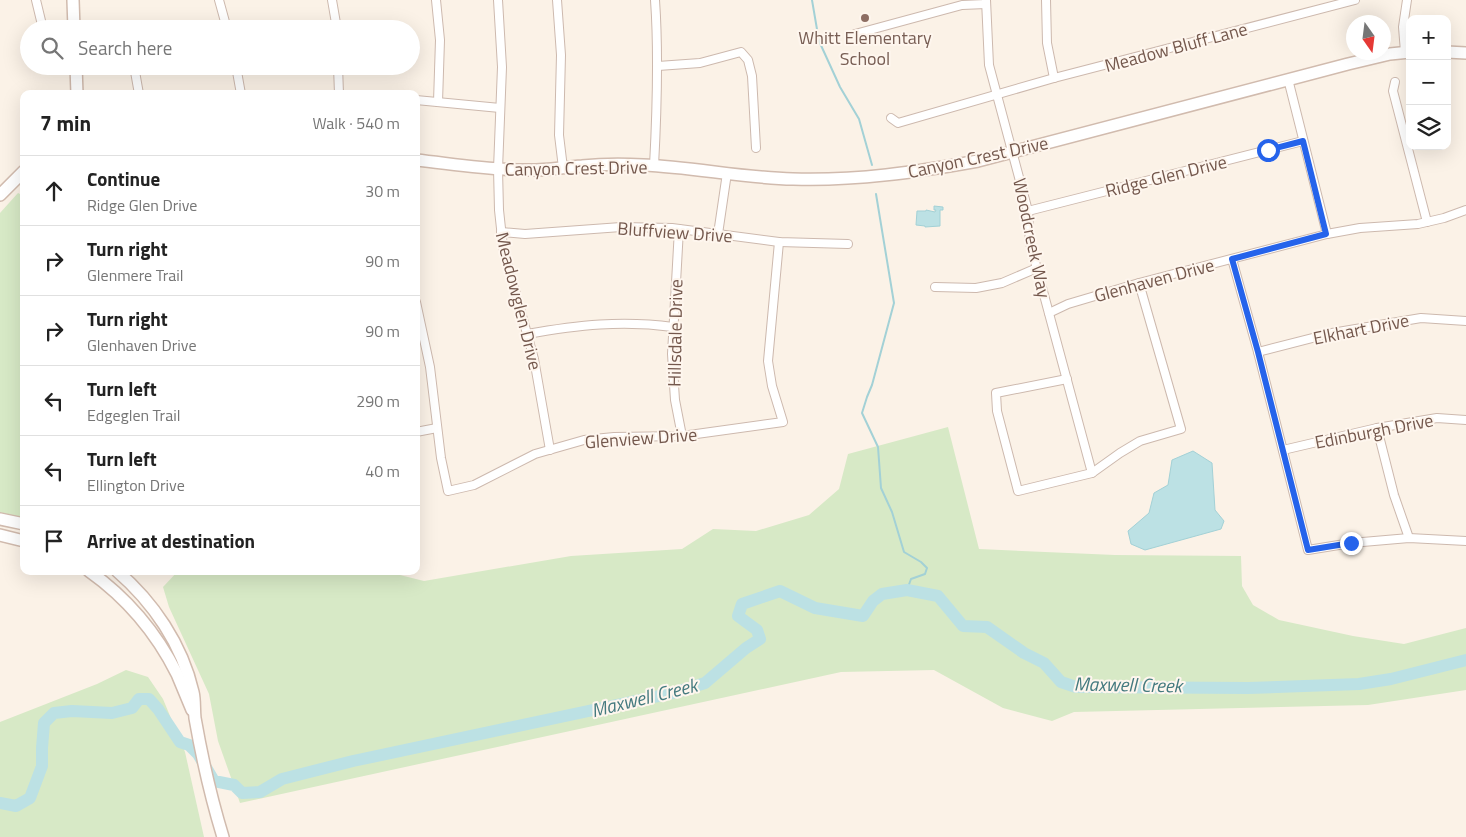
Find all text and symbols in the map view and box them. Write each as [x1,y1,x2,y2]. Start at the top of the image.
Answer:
marker: Whitt Elementary School [859,12,871,24]
street label: Meadow Bluff Lane [1102,15,1250,79]
north arrow [1346,15,1391,60]
map controls [1406,15,1451,150]
button: + [1406,15,1451,60]
search box [20,20,420,75]
place label: Whitt Elementary School [798,24,932,72]
text: Search here [78,33,172,62]
icon: search [38,34,66,62]
button: − [1406,60,1451,105]
button: layers [1406,105,1451,150]
text: 7 min [40,107,91,139]
text: Walk · 540 m [312,111,400,135]
street label: Canyon Crest Drive [905,129,1051,185]
route start [1257,139,1280,162]
street label: Ridge Glen Drive [1102,148,1230,204]
street label: Canyon Crest Drive [504,153,648,183]
text: Continue [87,164,160,193]
street label: Woodcreek Way [1006,175,1058,301]
icon: ahead [40,177,68,205]
text: 30 m [365,179,400,203]
text: Ridge Glen Drive [87,193,197,217]
street label: Bluffview Drive [617,215,733,249]
street label: Meadowglen Drive [489,229,549,373]
text: Turn right [87,234,168,263]
icon: right [40,247,68,275]
text: 90 m [365,249,400,273]
street label: Glenhaven Drive [1091,251,1217,309]
text: Glenmere Trail [87,263,183,287]
street label: Hillsdale Drive [661,279,689,387]
text: Turn right [87,304,168,333]
street label: Elkhart Drive [1311,306,1411,352]
icon: right [40,317,68,345]
text: 90 m [365,319,400,343]
text: Glenhaven Drive [87,333,197,357]
text: Turn left [87,374,157,403]
icon: left [40,387,68,415]
text: 290 m [356,389,400,413]
text: Edgeglen Trail [87,403,180,427]
street label: Edinburgh Drive [1312,406,1436,456]
street label: Glenview Drive [584,421,698,455]
text: Turn left [87,444,157,473]
icon: left [40,457,68,485]
text: 40 m [365,459,400,483]
text: Ellington Drive [87,473,185,497]
text: Arrive at destination [87,526,255,555]
icon: arrive [40,527,68,555]
route end [1340,532,1363,555]
water label: Maxwell Creek [588,669,703,724]
water label: Maxwell Creek [1074,669,1185,699]

